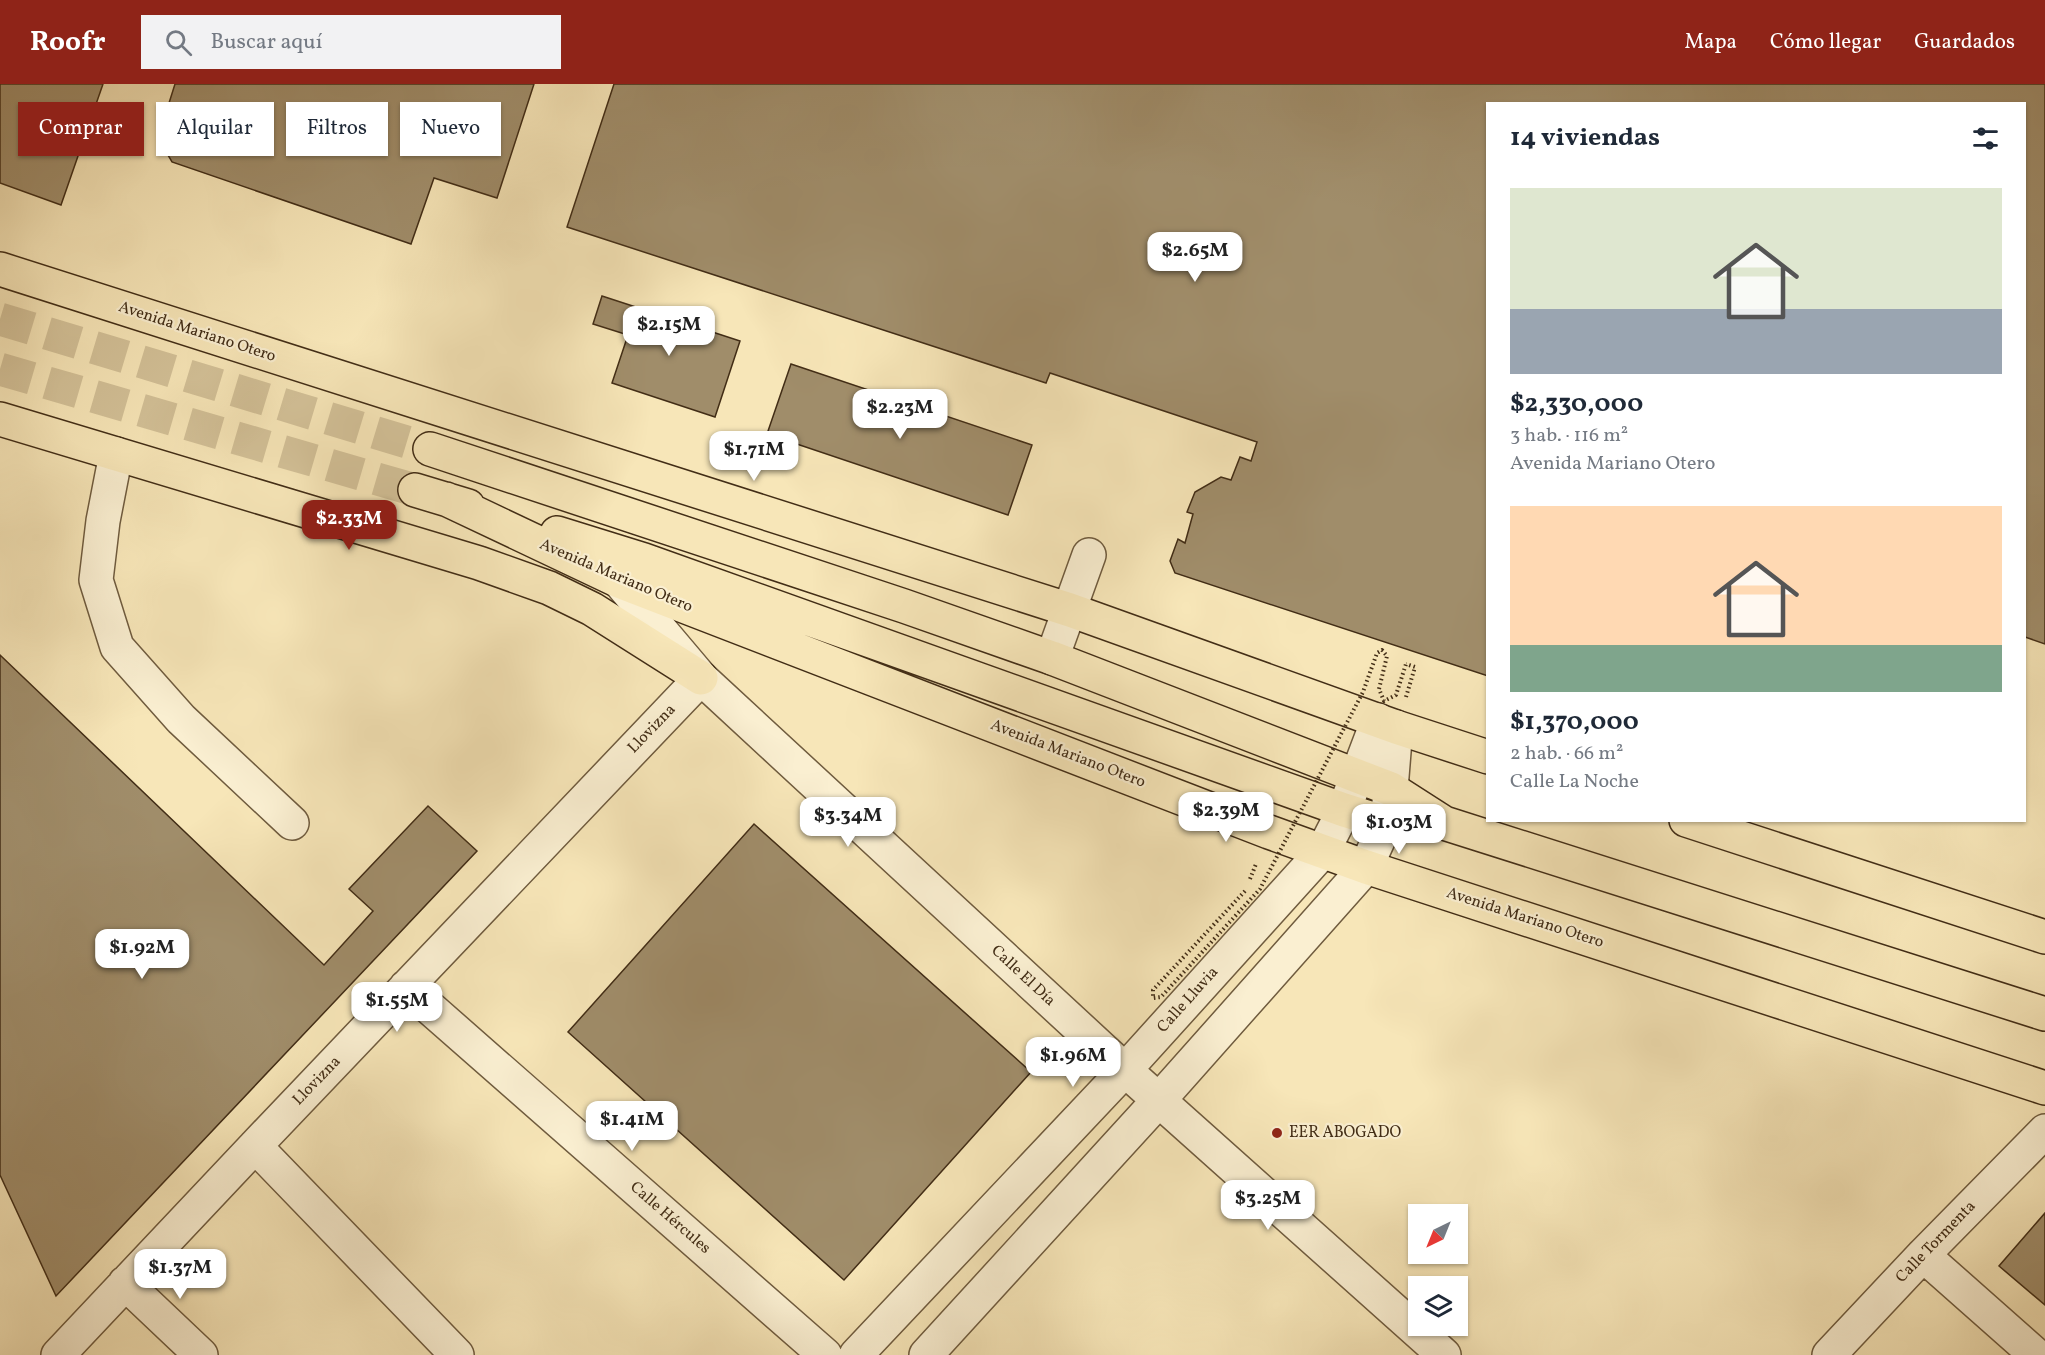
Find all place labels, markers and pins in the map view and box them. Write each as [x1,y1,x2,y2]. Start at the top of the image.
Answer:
pin: $2.65M [1146,232,1244,283]
pin: $2.15M [620,306,718,357]
pin: $2.23M [851,389,949,440]
pin: $1.71M [705,431,803,482]
pin: $2.33M [300,500,398,551]
pin: $2.39M [1177,792,1275,843]
pin: $3.34M [799,797,897,848]
pin: $1.03M [1350,804,1448,855]
pin: $1.92M [93,929,191,980]
pin: $1.55M [348,982,446,1033]
pin: $1.96M [1024,1037,1122,1088]
pin: $1.41M [583,1101,681,1152]
place label: EER ABOGADO [1289,1122,1401,1144]
marker: EER ABOGADO [1270,1126,1284,1140]
pin: $3.25M [1219,1180,1317,1231]
pin: $1.37M [131,1249,229,1300]

